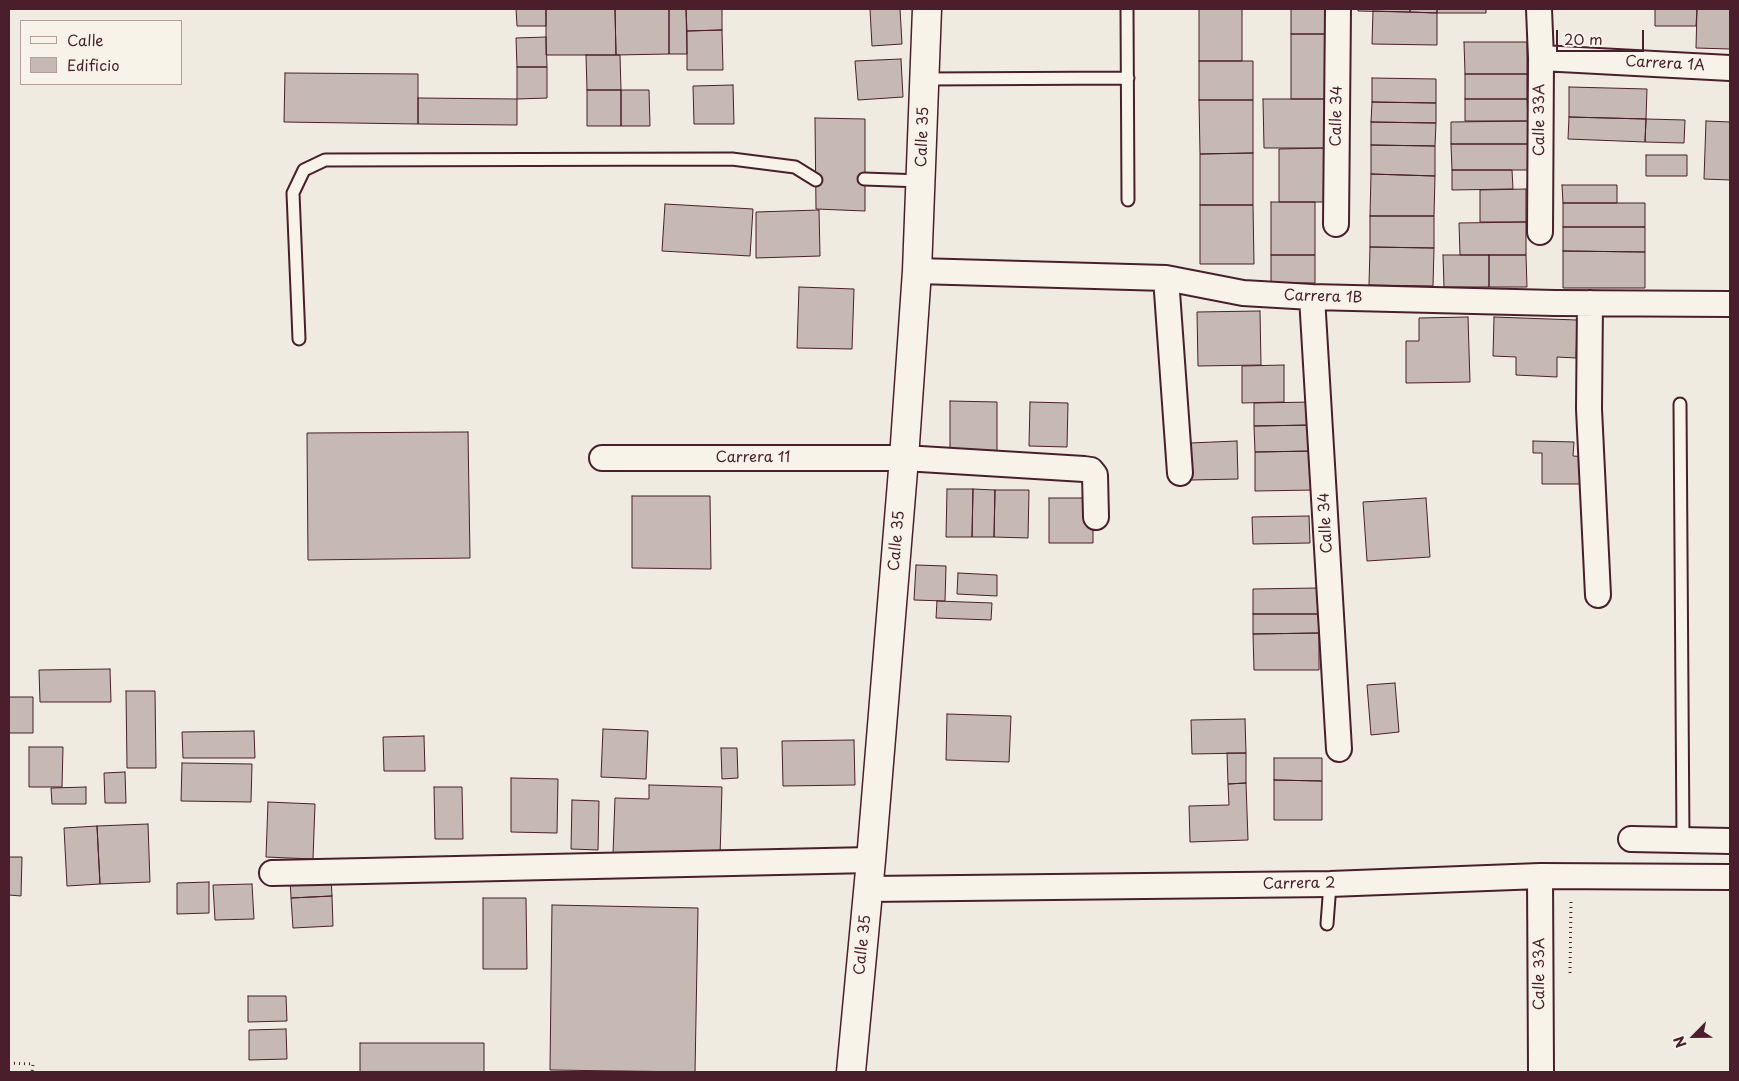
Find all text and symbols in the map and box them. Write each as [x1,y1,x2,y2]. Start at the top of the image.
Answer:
legend [20,20,182,85]
scale bar [1559,20,1646,52]
text: 20 m [1564,27,1603,50]
text: Calle [67,28,104,51]
text: Edificio [67,53,120,76]
street label: Carrera 1A [1625,53,1705,75]
street label: Calle 33A [1531,84,1549,156]
street label: Calle 34 [1327,85,1347,147]
street label: Calle 35 [913,106,933,168]
street label: Carrera 1B [1283,287,1363,307]
street label: Carrera 11 [716,449,790,467]
street label: Calle 34 [1315,492,1337,554]
street label: Calle 35 [885,510,909,572]
street label: Carrera 2 [1262,874,1336,894]
street label: Calle 35 [851,914,875,976]
street label: Calle 33A [1531,938,1549,1010]
north arrow [1669,1011,1719,1061]
text: N [1668,1033,1692,1051]

